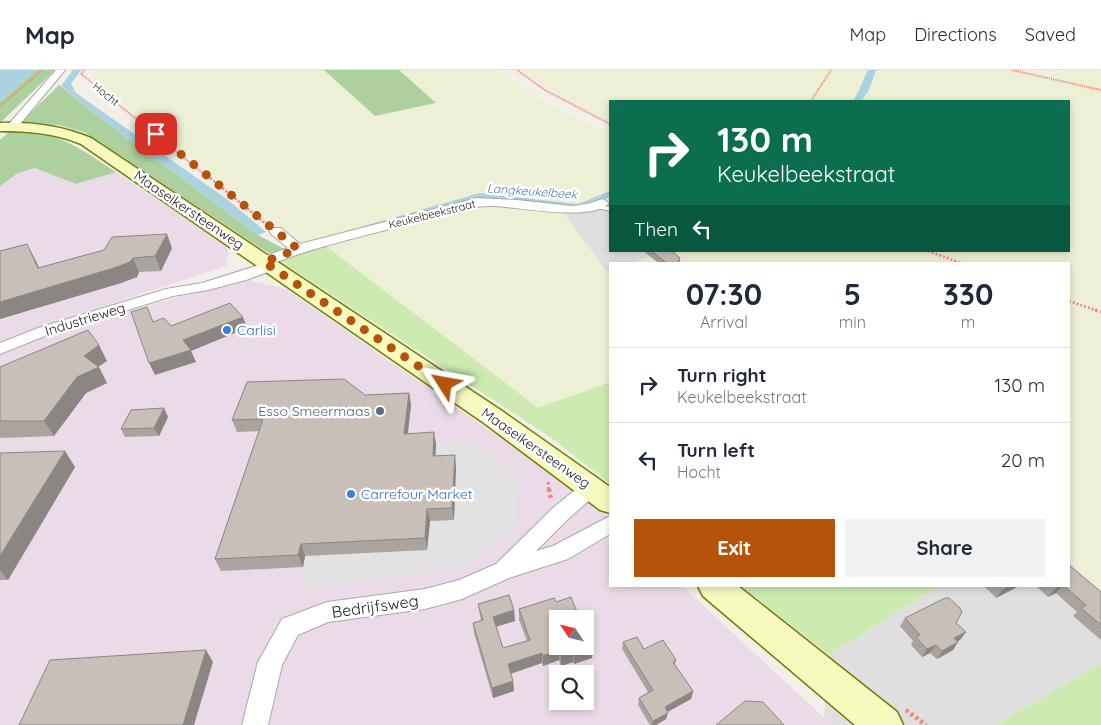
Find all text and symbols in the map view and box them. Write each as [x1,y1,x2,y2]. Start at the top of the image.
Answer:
text: Map [25,20,75,50]
text: Map [849,23,886,46]
text: Directions [914,23,997,46]
text: Saved [1025,23,1076,46]
street label: Hocht [90,79,122,109]
pin [135,113,177,155]
text: 130 m [717,117,813,161]
icon: arrive [142,120,170,148]
icon: right [634,120,699,185]
text: Keukelbeekstraat [717,160,895,188]
street label: Maaseikersteenweg [131,166,247,254]
water label: Langkeukelbeek [486,180,579,202]
street label: Keukelbeekstraat [387,196,477,232]
icon: left [688,215,716,243]
text: Then [634,217,678,241]
text: 07:30 [686,275,762,313]
text: 5 [844,275,861,313]
text: 330 [943,275,993,313]
street label: Industrieweg [43,298,127,340]
text: Arrival [700,312,748,332]
text: min [839,312,866,332]
text: m [961,312,975,332]
place label: Carlisi [237,321,276,339]
marker: Carlisi [221,324,233,336]
position arrow [418,357,470,409]
text: Turn right [677,363,766,387]
icon: right [634,371,662,399]
text: 130 m [994,373,1045,397]
text: Keukelbeekstraat [677,387,807,407]
place label: Esso Smeermaas [258,402,370,420]
street label: Maaseikersteenweg [478,404,594,492]
marker: Esso Smeermaas [374,405,386,417]
text: Turn left [677,438,755,462]
icon: left [634,446,662,474]
text: 20 m [1001,448,1045,472]
text: Hocht [677,462,721,482]
place label: Carrefour Market [361,485,473,503]
marker: Carrefour Market [345,488,357,500]
button: Exit [634,519,835,577]
button: Share [845,519,1045,577]
street label: Bedrijfsweg [330,590,420,622]
north arrow [549,610,594,655]
map controls [549,610,594,710]
button: search [549,665,594,710]

